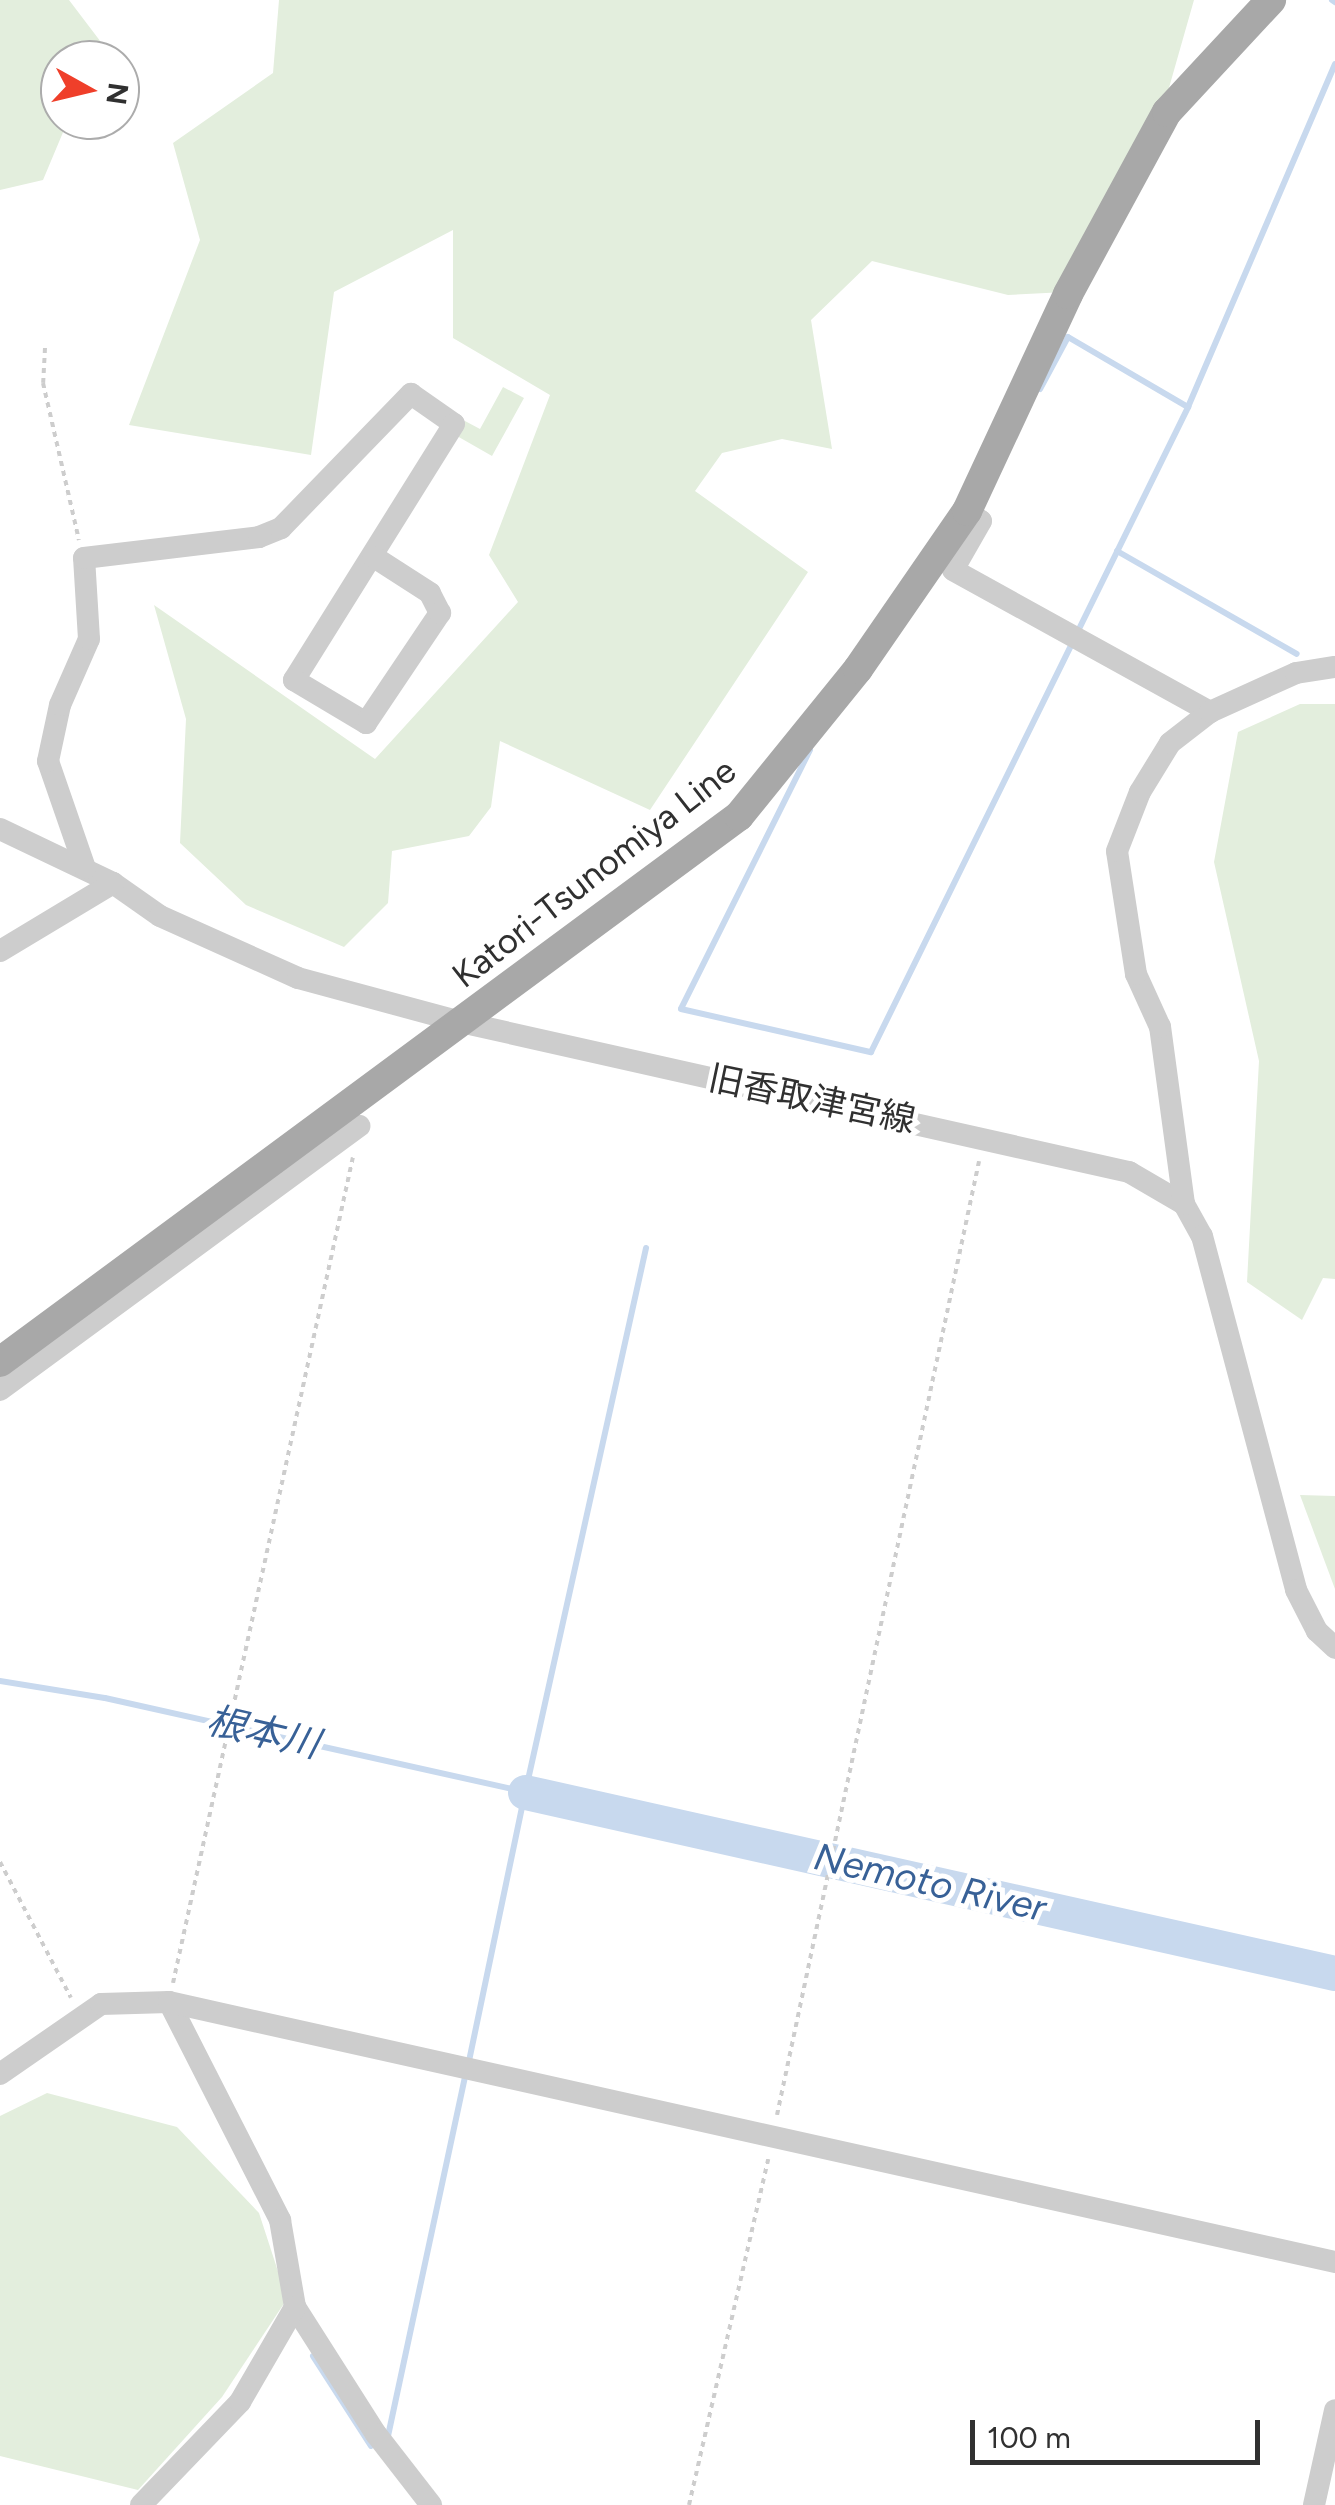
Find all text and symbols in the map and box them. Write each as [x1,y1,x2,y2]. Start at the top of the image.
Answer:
north arrow [40,40,140,140]
text: N [99,81,136,107]
street label: Katori-Tsunomiya Line [444,749,744,997]
street label: 旧香取津宮線 [705,1057,919,1141]
water label: 根本川 [202,1698,324,1768]
water label: Nemoto River [810,1834,1050,1932]
scale bar [975,2400,1265,2462]
text: 100 m [987,2419,1071,2456]

